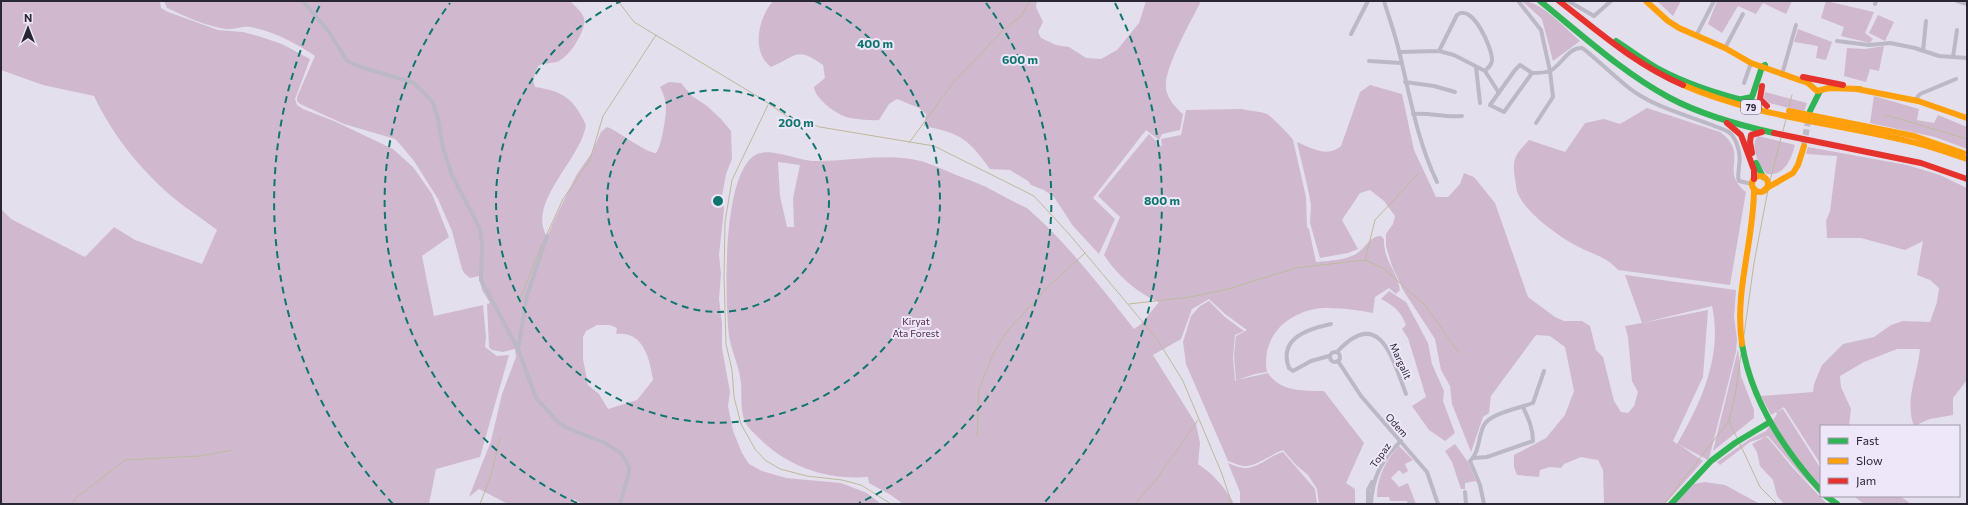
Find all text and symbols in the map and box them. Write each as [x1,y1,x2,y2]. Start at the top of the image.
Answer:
north arrow [8,8,48,48]
text: N [24,11,32,24]
text: 400 m [857,36,893,50]
text: 600 m [1002,52,1038,66]
road number: 79 [1741,100,1761,114]
text: 200 m [778,115,814,129]
text: 800 m [1144,193,1180,207]
centre of rings [711,194,725,208]
park label: Kiryat Ata Forest [893,315,939,339]
street label: Margalit [1388,341,1414,381]
street label: Odem [1383,411,1411,439]
legend [1820,425,1960,497]
text: Fast [1856,433,1879,447]
street label: Topaz [1367,440,1393,470]
text: Slow [1856,453,1883,467]
text: Jam [1856,473,1876,488]

